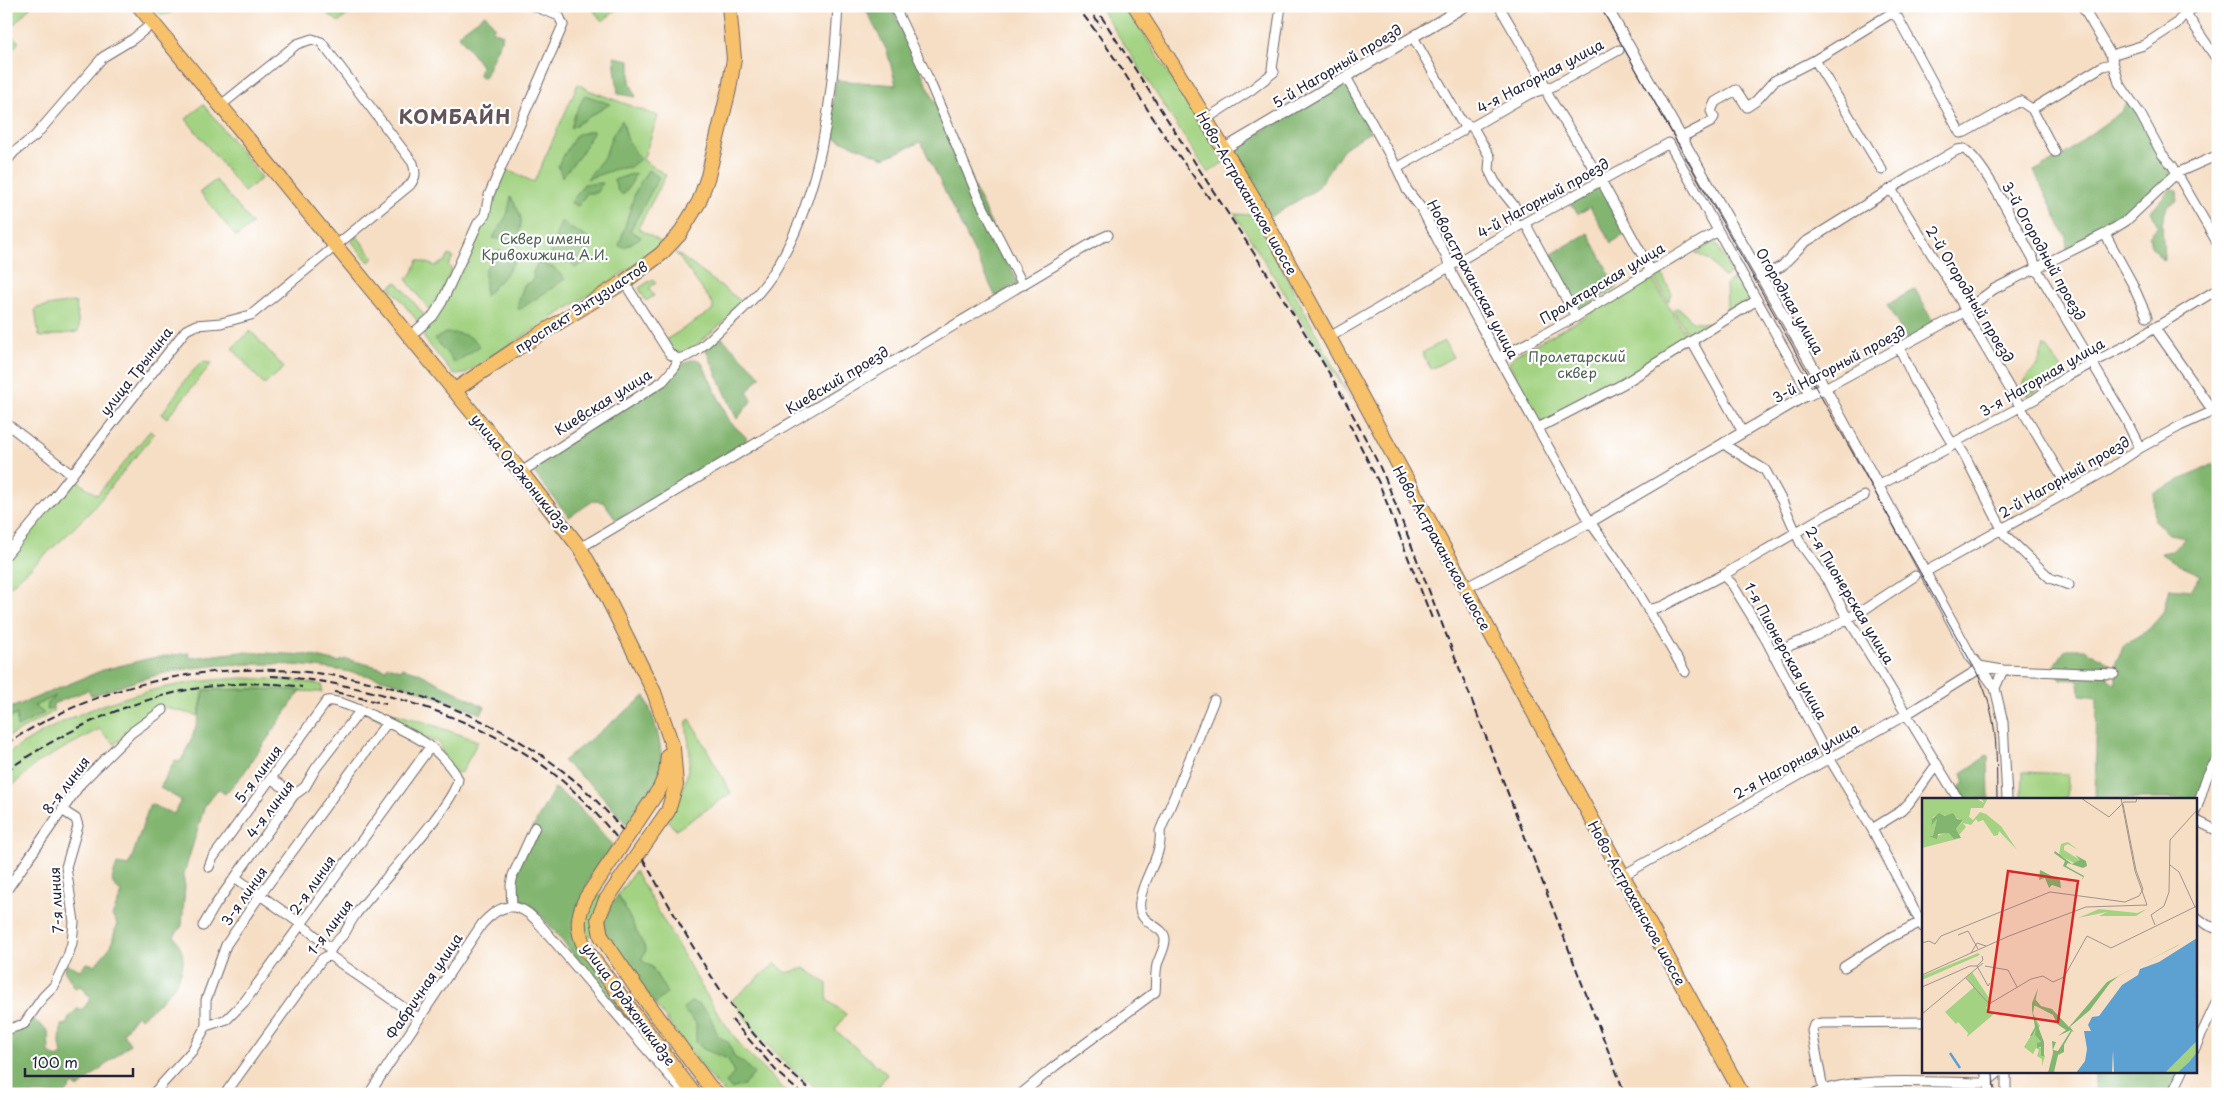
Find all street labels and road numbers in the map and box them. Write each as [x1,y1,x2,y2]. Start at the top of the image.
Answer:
street label: 5-й Нагорный проезд [1268,19,1406,113]
street label: 4-я Нагорная улица [1473,34,1607,118]
street label: Ново-Астраханское шоссе [1191,107,1303,279]
street label: 4-й Нагорный проезд [1473,153,1613,243]
street label: 3-й Огородный проезд [1997,178,2091,324]
street label: Новоастраханская улица [1422,196,1524,362]
street label: 2-й Огородный проезд [1921,222,2019,366]
street label: Пролетарская улица [1535,237,1669,329]
street label: Огородная улица [1751,244,1829,358]
street label: проспект Энтузиастов [510,256,652,358]
street label: 3-й Нагорный проезд [1769,320,1909,408]
street label: улица Трынина [95,322,177,420]
street label: 3-я Нагорная улица [1976,333,2108,421]
street label: Киевский проезд [782,341,892,419]
street label: Киевская улица [550,364,656,440]
street label: улица Орджоникидзе [466,409,576,537]
street label: 2-й Нагорный проезд [1994,431,2134,523]
street label: Ново-Астраханское шоссе [1388,462,1496,634]
street label: 2-я Пионерская улица [1800,522,1900,668]
street label: 1-я Пионерская улица [1739,579,1833,724]
street label: 2-я Нагорная улица [1729,718,1863,804]
street label: 5-я линия [229,741,287,807]
street label: 8-я линия [37,752,95,818]
street label: 4-я линия [241,776,299,842]
street label: Ново-Астраханское шоссе [1583,817,1691,989]
street label: 2-я линия [284,851,340,919]
street label: 3-я линия [216,862,272,930]
street label: 7-я линия [44,866,68,934]
street label: 1-я линия [302,895,358,959]
street label: Фабричная улица [381,929,467,1043]
street label: улица Орджоникидзе [577,938,681,1070]

